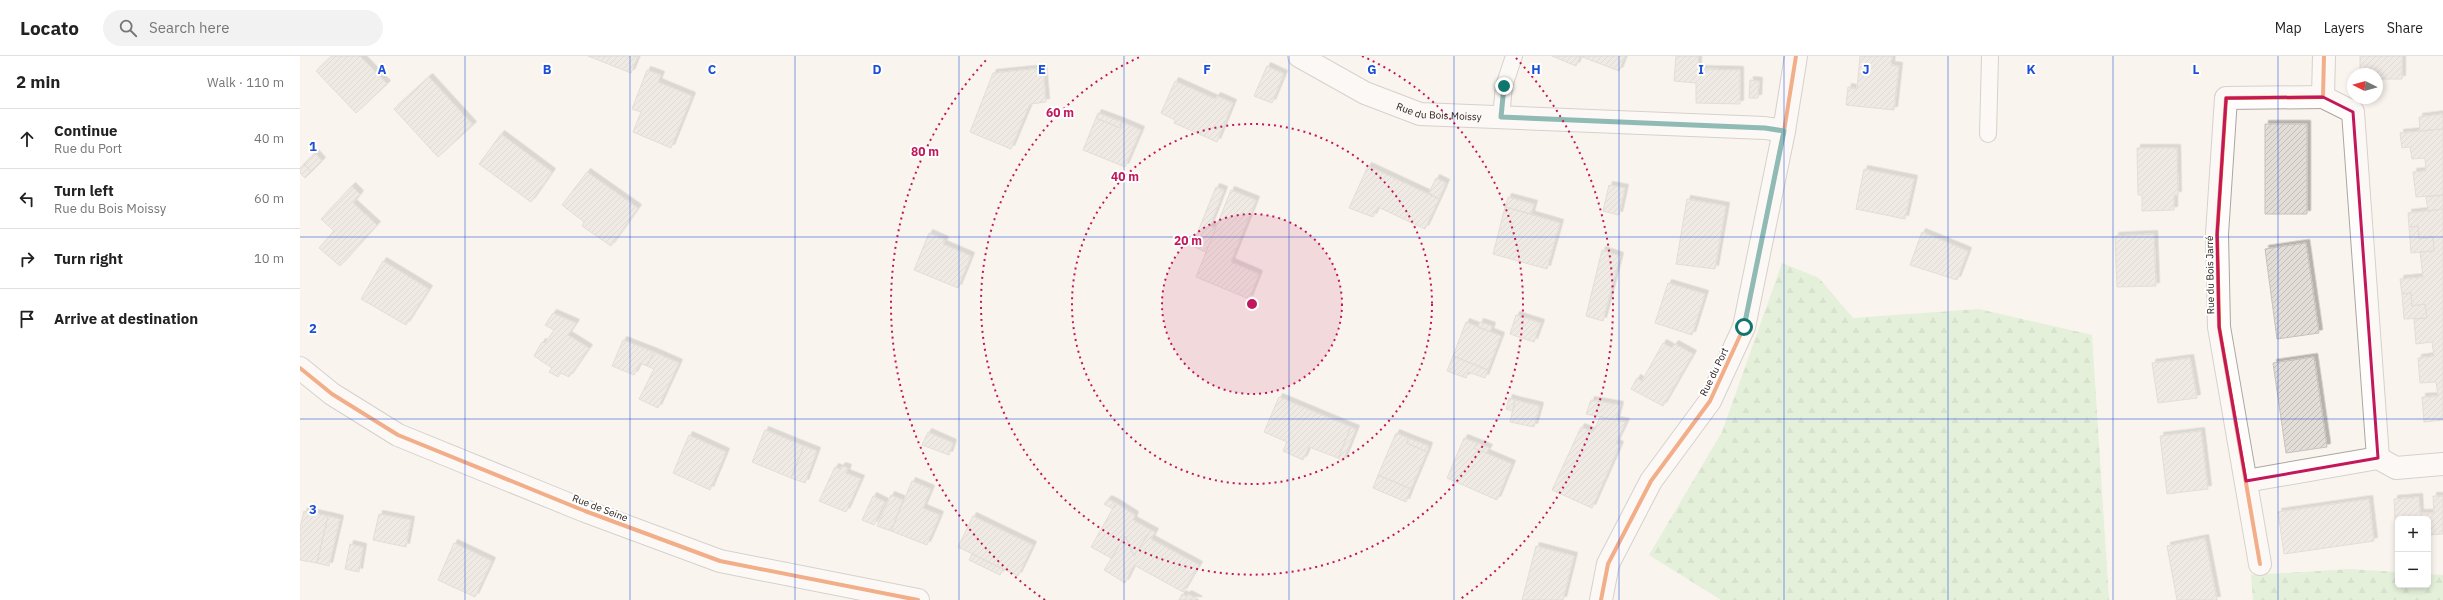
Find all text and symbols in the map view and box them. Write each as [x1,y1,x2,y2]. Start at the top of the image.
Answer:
search box [103,10,383,46]
text: Locato [20,16,79,40]
icon: search [117,17,139,39]
text: Search here [149,18,229,37]
text: Map [2275,19,2302,37]
text: Layers [2324,19,2365,37]
text: Share [2387,19,2423,37]
text: A [378,61,387,78]
text: B [543,61,552,78]
text: C [708,61,717,78]
text: D [872,61,882,78]
text: E [1038,61,1046,78]
text: F [1203,61,1211,78]
text: G [1367,61,1377,78]
text: H [1531,61,1541,78]
text: I [1698,61,1704,78]
text: J [1862,61,1870,78]
text: K [2026,61,2036,78]
text: L [2193,61,2200,78]
north arrow [2347,68,2383,104]
text: 2 min [16,71,60,93]
text: Walk · 110 m [207,74,284,91]
route end [1495,77,1513,95]
street label: Rue du Bois Moissy [1395,99,1482,123]
text: 60 m [1046,105,1074,120]
text: Continue [54,121,118,140]
icon: ahead [16,128,38,150]
text: 40 m [254,130,284,147]
text: 1 [309,138,317,155]
text: Rue du Port [54,140,122,157]
text: 80 m [911,144,939,159]
text: 40 m [1111,169,1139,184]
text: Turn left [54,181,114,200]
icon: left [16,188,38,210]
text: 60 m [254,190,284,207]
text: Rue du Bois Moissy [54,200,166,217]
text: 20 m [1174,233,1202,248]
street label: Rue du Bois Jarré [2203,235,2217,315]
icon: right [16,248,38,270]
text: Turn right [54,249,123,268]
text: 10 m [254,250,284,267]
centre of rings [1245,297,1259,311]
icon: arrive [16,308,38,330]
text: Arrive at destination [54,309,198,328]
route start [1735,318,1753,336]
text: 2 [309,320,317,337]
street label: Rue du Port [1697,345,1732,398]
street label: Rue de Seine [570,491,630,525]
text: 3 [309,501,317,518]
map controls [2395,516,2431,588]
button: + [2395,516,2431,552]
button: − [2395,552,2431,588]

